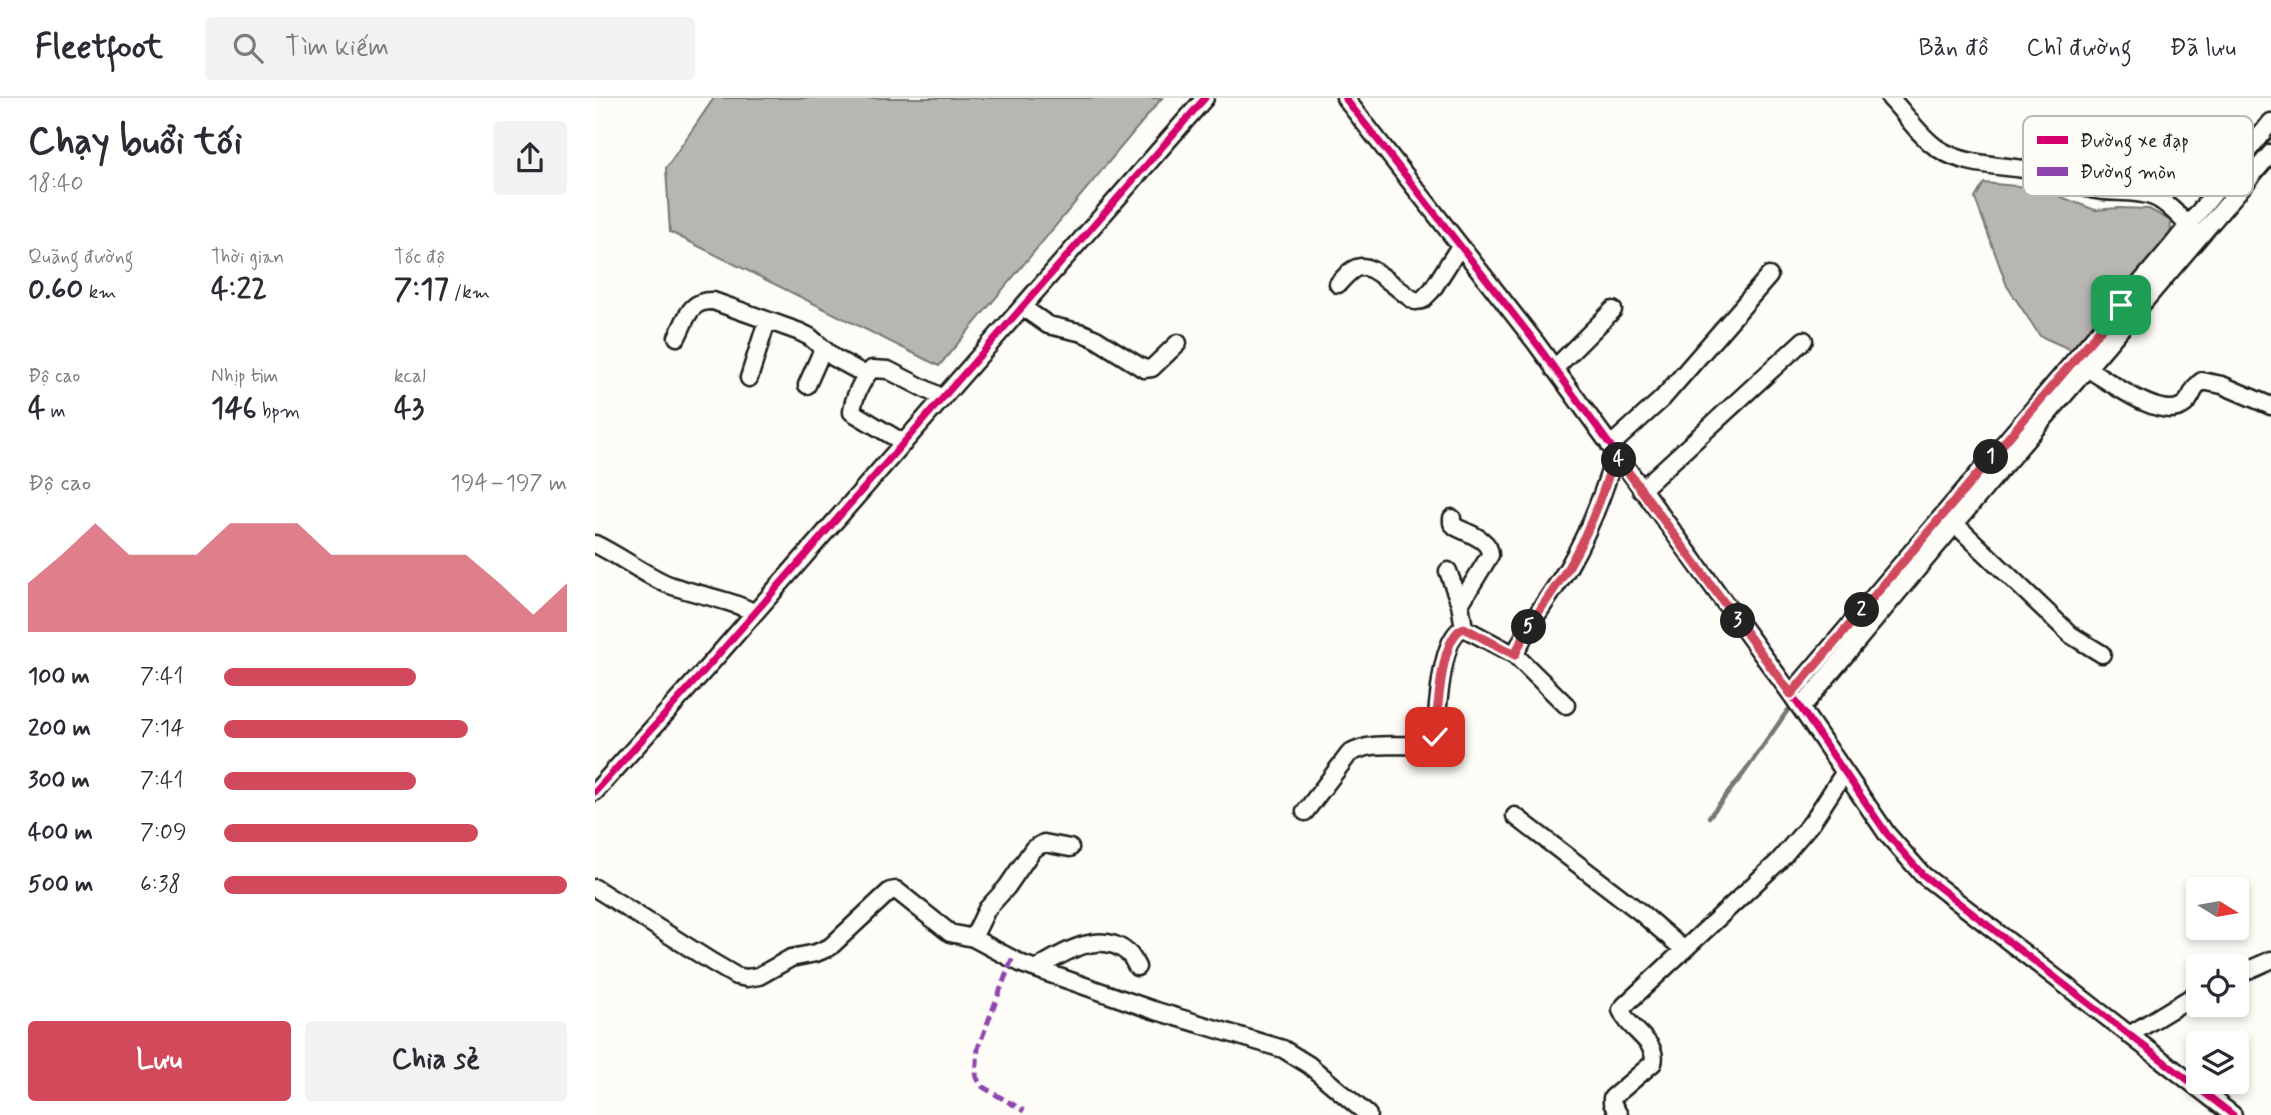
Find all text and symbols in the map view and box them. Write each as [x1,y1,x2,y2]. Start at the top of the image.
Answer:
search box [205,17,695,80]
text: Fleetfoot [35,26,163,70]
icon: search [229,29,267,67]
text: Tìm kiếm [285,31,389,65]
text: Bản đồ [1919,33,1989,64]
text: Chỉ đường [2027,33,2132,64]
text: Đã lưu [2170,33,2236,64]
legend [2023,116,2253,196]
text: Chạy buổi tối [28,118,242,167]
button: share [493,121,567,195]
text: Đường xe đạp [2080,129,2189,157]
text: Đường mòn [2080,160,2176,188]
text: 18:40 [28,169,84,199]
text: Quãng đường [28,245,133,270]
text: Thời gian [211,245,284,270]
text: Tốc độ [394,245,445,270]
text: 0.60 [28,270,84,309]
text: 4:22 [211,270,267,309]
text: 7:17 [394,270,449,309]
pin [2091,275,2151,335]
text: km [84,280,116,305]
text: /km [449,280,490,305]
icon: arrive [2102,286,2140,324]
text: Độ cao [28,364,80,389]
text: Nhịp tim [211,364,278,389]
text: kcal [394,364,426,389]
text: 4 [28,389,45,428]
text: 146 [211,389,257,428]
text: 43 [394,389,424,428]
text: m [45,399,66,424]
text: bpm [257,399,300,424]
pin: 1 [1973,440,2009,474]
pin: 4 [1601,442,1637,478]
text: 1 [1986,444,1995,469]
text: 4 [1613,447,1624,472]
text: Độ cao [28,469,91,499]
text: 194–197 m [450,469,567,499]
pin: 2 [1845,592,1879,628]
text: 2 [1857,597,1866,622]
pin: 3 [1721,603,1755,638]
text: 3 [1733,608,1742,633]
pin: 5 [1511,610,1546,644]
text: 5 [1523,614,1534,639]
text: 100 m [28,662,90,692]
text: 7:41 [140,662,183,692]
pin [1405,707,1465,767]
text: 200 m [28,714,91,744]
text: 7:14 [140,714,184,744]
icon: check [1416,718,1454,756]
text: 300 m [28,766,90,796]
text: 7:41 [140,766,183,796]
text: 400 m [28,818,93,848]
text: 7:09 [140,818,187,848]
text: 500 m [28,870,93,900]
text: 6:38 [140,870,181,900]
north arrow [2186,877,2249,940]
map controls [2186,877,2249,1094]
button: locate [2186,954,2249,1017]
button: Lưu [28,1021,291,1101]
button: Chia sẻ [305,1021,567,1101]
button: layers [2186,1031,2249,1094]

